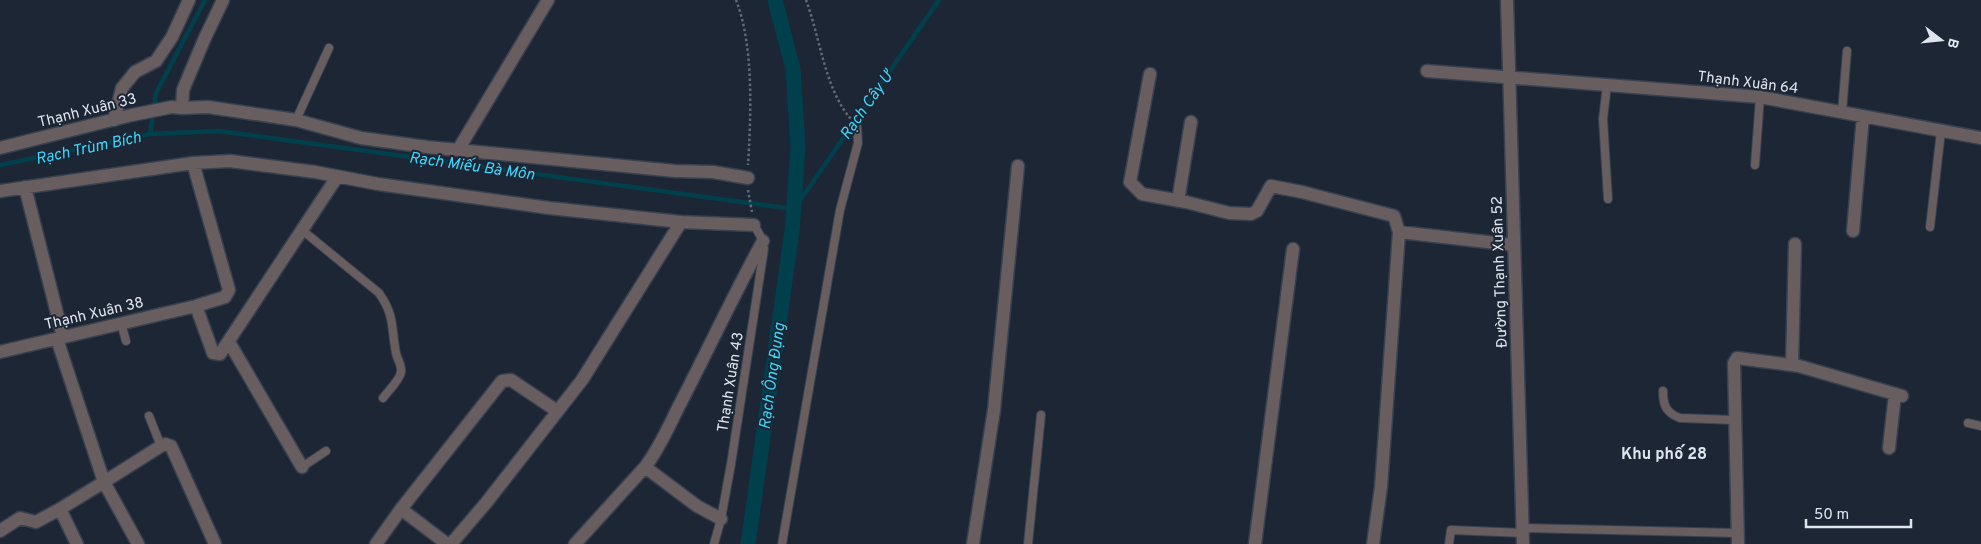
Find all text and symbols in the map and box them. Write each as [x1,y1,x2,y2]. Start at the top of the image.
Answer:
north arrow [1916,15,1966,65]
text: B [1943,36,1962,50]
water label: Rạch Cây Ư [836,65,900,144]
street label: Thạnh Xuân 64 [1696,68,1799,99]
street label: Thạnh Xuân 33 [36,90,139,133]
water label: Rạch Trùm Bích [34,128,143,170]
water label: Rạch Miếu Bà Môn [408,147,536,186]
street label: Đường Thạnh Xuân 52 [1488,196,1513,348]
street label: Thạnh Xuân 38 [43,294,146,335]
water label: Rạch Ông Đụng [754,321,790,431]
street label: Thạnh Xuân 43 [714,331,749,434]
district label: Khu phố 28 [1621,444,1707,465]
scale bar [1806,496,1911,528]
text: 50 m [1814,506,1849,525]

